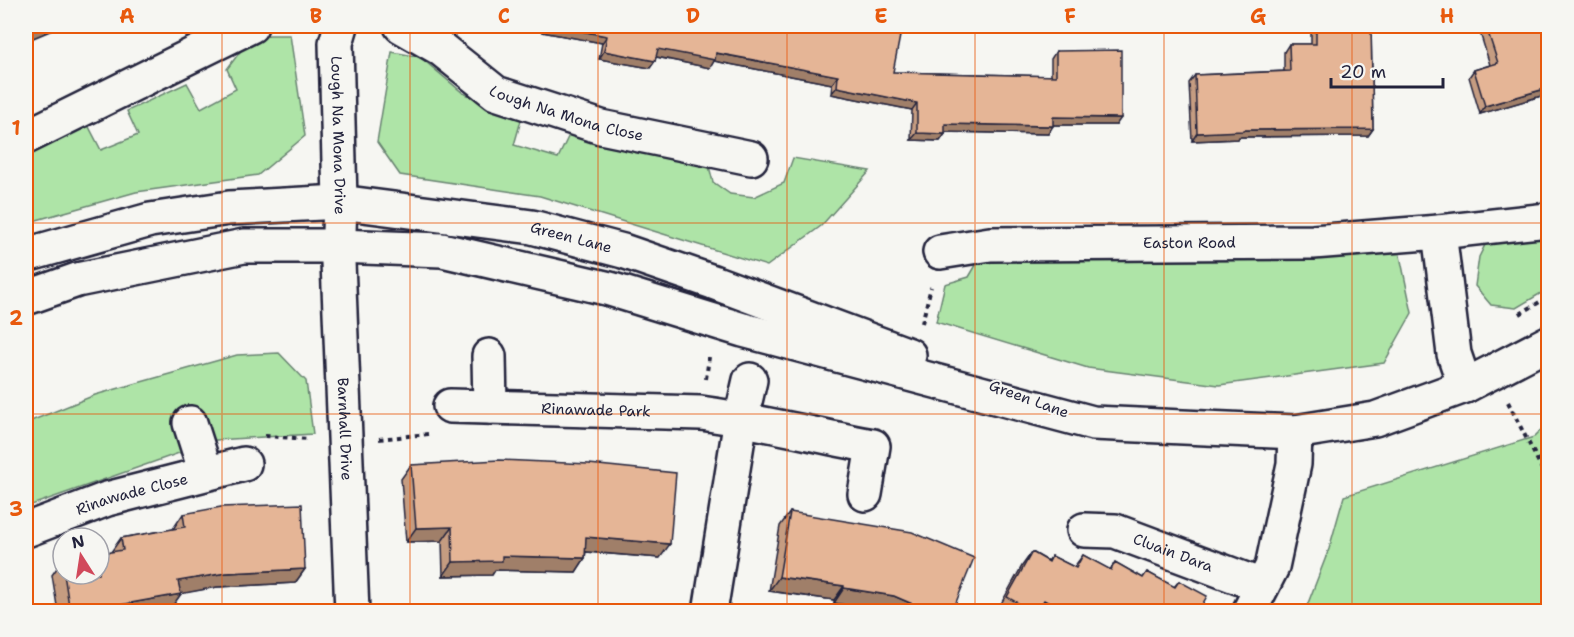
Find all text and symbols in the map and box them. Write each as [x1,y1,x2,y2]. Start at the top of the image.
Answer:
text: A [119,3,135,29]
text: B [310,3,322,29]
text: C [498,3,510,29]
text: D [686,3,700,29]
text: E [874,3,888,29]
text: F [1064,3,1076,29]
text: G [1250,3,1266,29]
text: H [1440,3,1454,29]
scale bar [1331,51,1444,89]
street label: Lough Na Mona Drive [326,56,350,215]
text: 20 m [1340,60,1386,84]
street label: Lough Na Mona Close [485,81,645,146]
text: 1 [11,115,21,141]
street label: Green Lane [528,217,614,258]
street label: Easton Road [1143,232,1236,253]
text: 2 [9,305,23,331]
street label: Green Lane [986,375,1072,423]
street label: Barnhall Drive [333,377,357,481]
street label: Rinawade Park [541,399,651,422]
street label: Rinawade Close [73,469,190,520]
text: 3 [9,496,23,522]
north arrow [51,526,111,586]
street label: Cluain Dara [1130,529,1216,577]
text: N [70,530,86,553]

